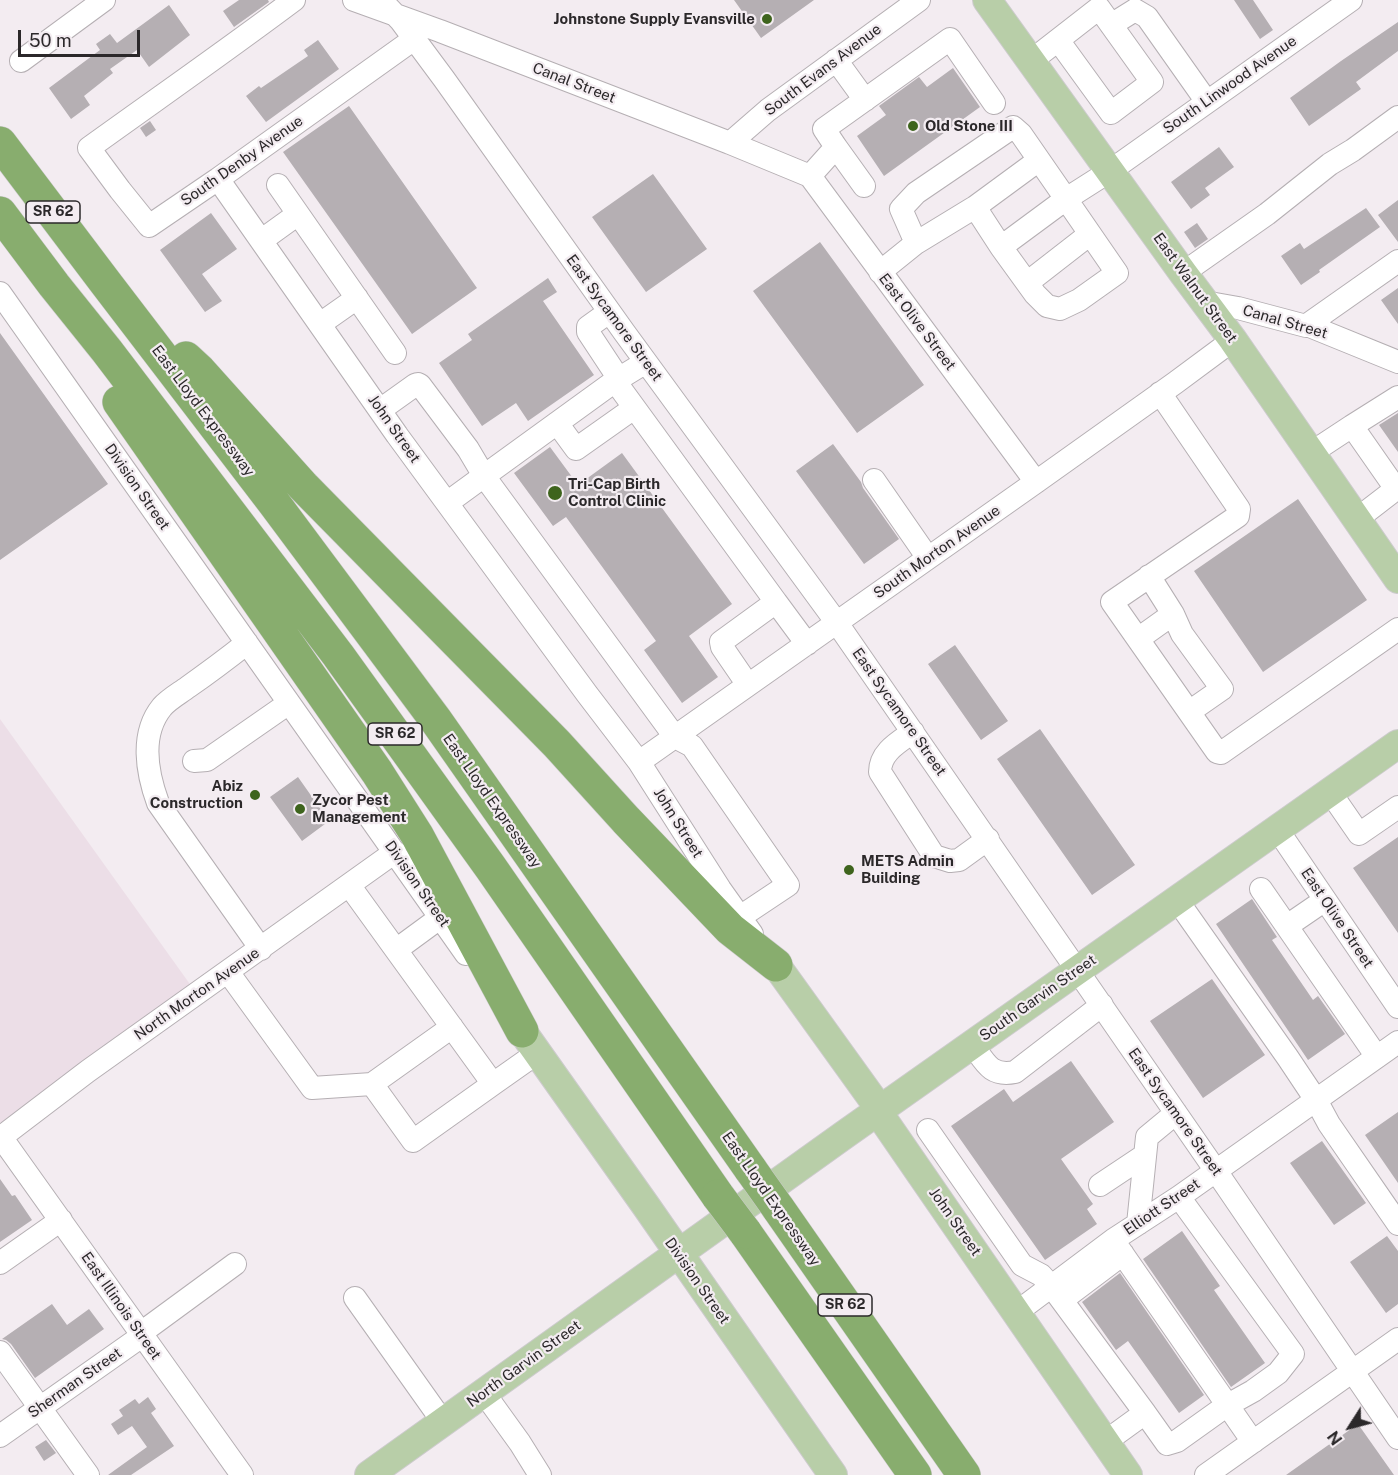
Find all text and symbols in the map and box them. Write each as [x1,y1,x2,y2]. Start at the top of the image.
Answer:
place label: Johnstone Supply Evansville [554,10,755,28]
marker: Johnstone Supply Evansville [760,12,774,26]
scale bar [21,18,142,56]
street label: South Evans Avenue [761,20,885,120]
text: 50 m [29,30,72,51]
street label: South Linwood Avenue [1160,32,1300,138]
street label: Canal Street [530,59,618,107]
street label: South Denby Avenue [177,112,307,210]
place label: Old Stone III [925,117,1013,135]
marker: Old Stone III [906,119,920,133]
road number: SR 62 [26,201,80,223]
street label: East Walnut Street [1149,230,1241,346]
street label: East Sycamore Street [562,251,666,385]
street label: East Olive Street [875,270,959,374]
street label: Canal Street [1240,301,1330,343]
street label: East Lloyd Expressway [148,342,258,480]
street label: John Street [364,391,424,467]
street label: Division Street [101,440,173,534]
place label: Tri-Cap Birth Control Clinic [568,475,666,510]
marker: Tri-Cap Birth Control Clinic [546,484,564,502]
street label: South Morton Avenue [870,501,1004,603]
street label: East Sycamore Street [848,645,950,779]
road number: SR 62 [368,723,422,745]
street label: East Lloyd Expressway [439,731,545,871]
place label: Abiz Construction [150,777,243,812]
street label: John Street [649,785,707,861]
marker: Abiz Construction [248,788,262,802]
place label: Zycor Pest Management [312,791,406,826]
marker: Zycor Pest Management [293,802,307,816]
street label: Division Street [381,837,453,931]
place label: METS Admin Building [861,852,954,887]
marker: METS Admin Building [842,863,856,877]
street label: East Olive Street [1297,865,1377,971]
street label: North Morton Avenue [131,944,263,1044]
street label: South Garvin Street [976,951,1100,1045]
street label: East Sycamore Street [1124,1045,1226,1179]
street label: East Lloyd Expressway [718,1129,824,1269]
street label: Elliott Street [1120,1175,1204,1239]
street label: John Street [925,1184,985,1260]
street label: Division Street [661,1234,733,1328]
street label: East Illinois Street [77,1249,165,1363]
road number: SR 62 [818,1294,872,1316]
street label: North Garvin Street [464,1317,584,1411]
street label: Sherman Street [25,1344,125,1422]
north arrow [1320,1397,1380,1457]
text: N [1324,1427,1346,1449]

